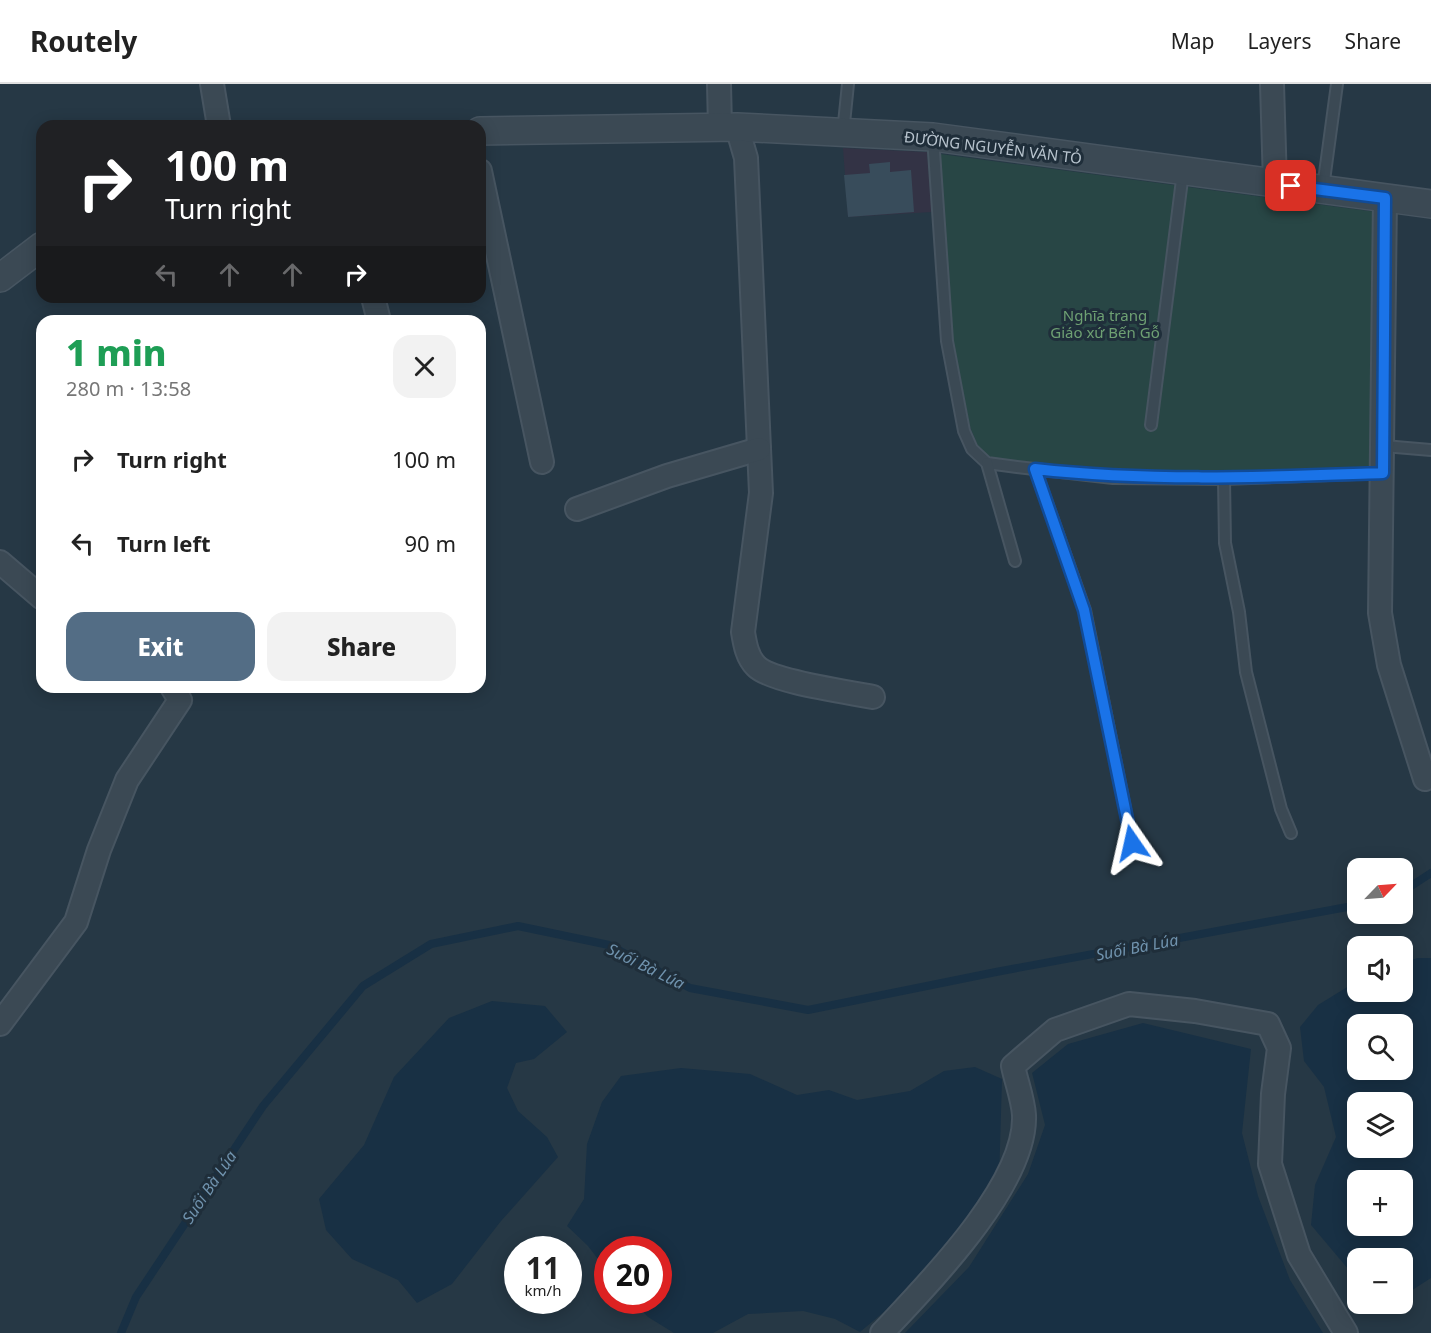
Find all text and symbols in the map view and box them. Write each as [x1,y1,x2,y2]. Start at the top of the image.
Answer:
text: Routely [30,22,137,60]
text: Map [1171,27,1215,55]
text: Layers [1248,27,1312,55]
text: Share [1345,27,1401,55]
street label: ĐƯỜNG NGUYỄN VĂN TỎ [903,126,1083,168]
text: 100 m [165,136,289,193]
icon: right [66,144,144,222]
pin [1265,160,1316,211]
icon: arrive [1274,169,1307,202]
text: Turn right [165,190,291,227]
icon: left [150,258,183,291]
icon: ahead [213,258,246,291]
icon: ahead [276,258,309,291]
icon: right [339,258,372,291]
park label: Nghĩa trang Giáo xứ Bến Gỗ [1050,305,1160,342]
text: 1 min [66,328,167,377]
button: close [393,335,456,398]
text: 280 m · 13:58 [66,375,191,402]
icon: right [66,443,99,476]
text: Turn right [117,444,227,474]
text: 100 m [392,444,456,474]
icon: left [66,527,99,560]
text: Turn left [117,528,211,558]
text: 90 m [405,528,456,558]
button: Exit [66,612,255,681]
button: Share [267,612,456,681]
position arrow [1100,811,1164,875]
north arrow [1347,858,1413,924]
map controls [1347,858,1413,1314]
water label: Suối Bà Lúa [1094,928,1180,966]
button: sound [1347,936,1413,1002]
water label: Suối Bà Lúa [604,938,688,994]
button: search [1347,1014,1413,1080]
button: layers [1347,1092,1413,1158]
water label: Suối Bà Lúa [177,1146,241,1228]
button: + [1347,1170,1413,1236]
speed limit sign: 20 [594,1236,672,1314]
text: 11 [526,1247,560,1288]
button: − [1347,1248,1413,1314]
text: km/h [525,1280,561,1300]

